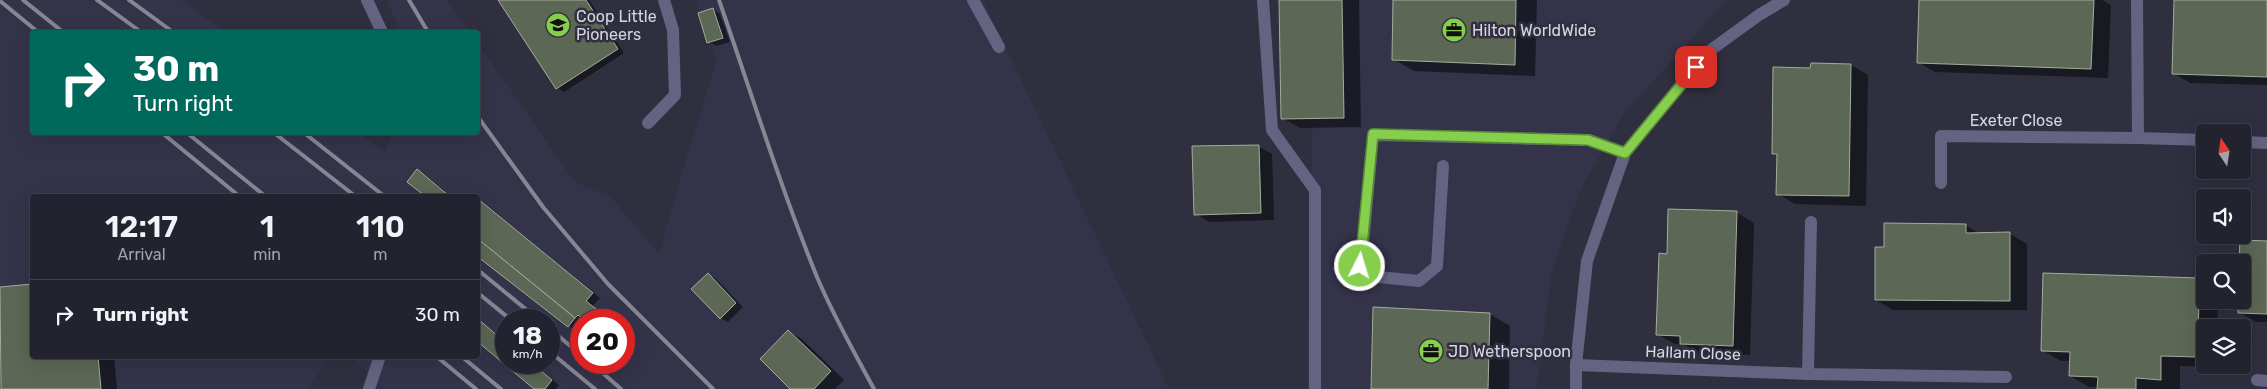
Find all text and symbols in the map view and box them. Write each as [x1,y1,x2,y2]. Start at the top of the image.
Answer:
place label: Coop Little Pioneers [576,7,657,44]
school or university icon: Coop Little Pioneers [545,12,571,38]
office icon: Hilton WorldWide [1441,17,1467,43]
place label: Hilton WorldWide [1472,21,1596,40]
pin [1675,46,1717,88]
text: 30 m [133,48,219,90]
icon: right [50,50,115,115]
icon: arrive [1682,53,1710,81]
text: Turn right [133,90,233,117]
street label: Exeter Close [1970,111,2062,130]
north arrow [2196,124,2251,179]
map controls [2196,124,2251,374]
button: sound [2196,189,2251,244]
text: 12:17 [105,209,178,245]
text: 1 [260,209,274,245]
text: 110 [356,209,405,245]
position arrow [1333,239,1385,291]
text: Arrival [118,245,166,264]
text: min [253,245,281,264]
text: m [373,245,388,264]
button: search [2196,254,2251,309]
icon: right [50,301,78,329]
text: Turn right [93,303,188,326]
text: 30 m [415,303,460,326]
speed limit sign: 20 [570,309,635,374]
button: layers [2196,319,2251,374]
text: 18 [513,321,542,350]
office icon: JD Wetherspoon [1418,338,1444,364]
place label: JD Wetherspoon [1448,342,1571,361]
street label: Hallam Close [1645,342,1741,364]
text: km/h [513,347,542,361]

